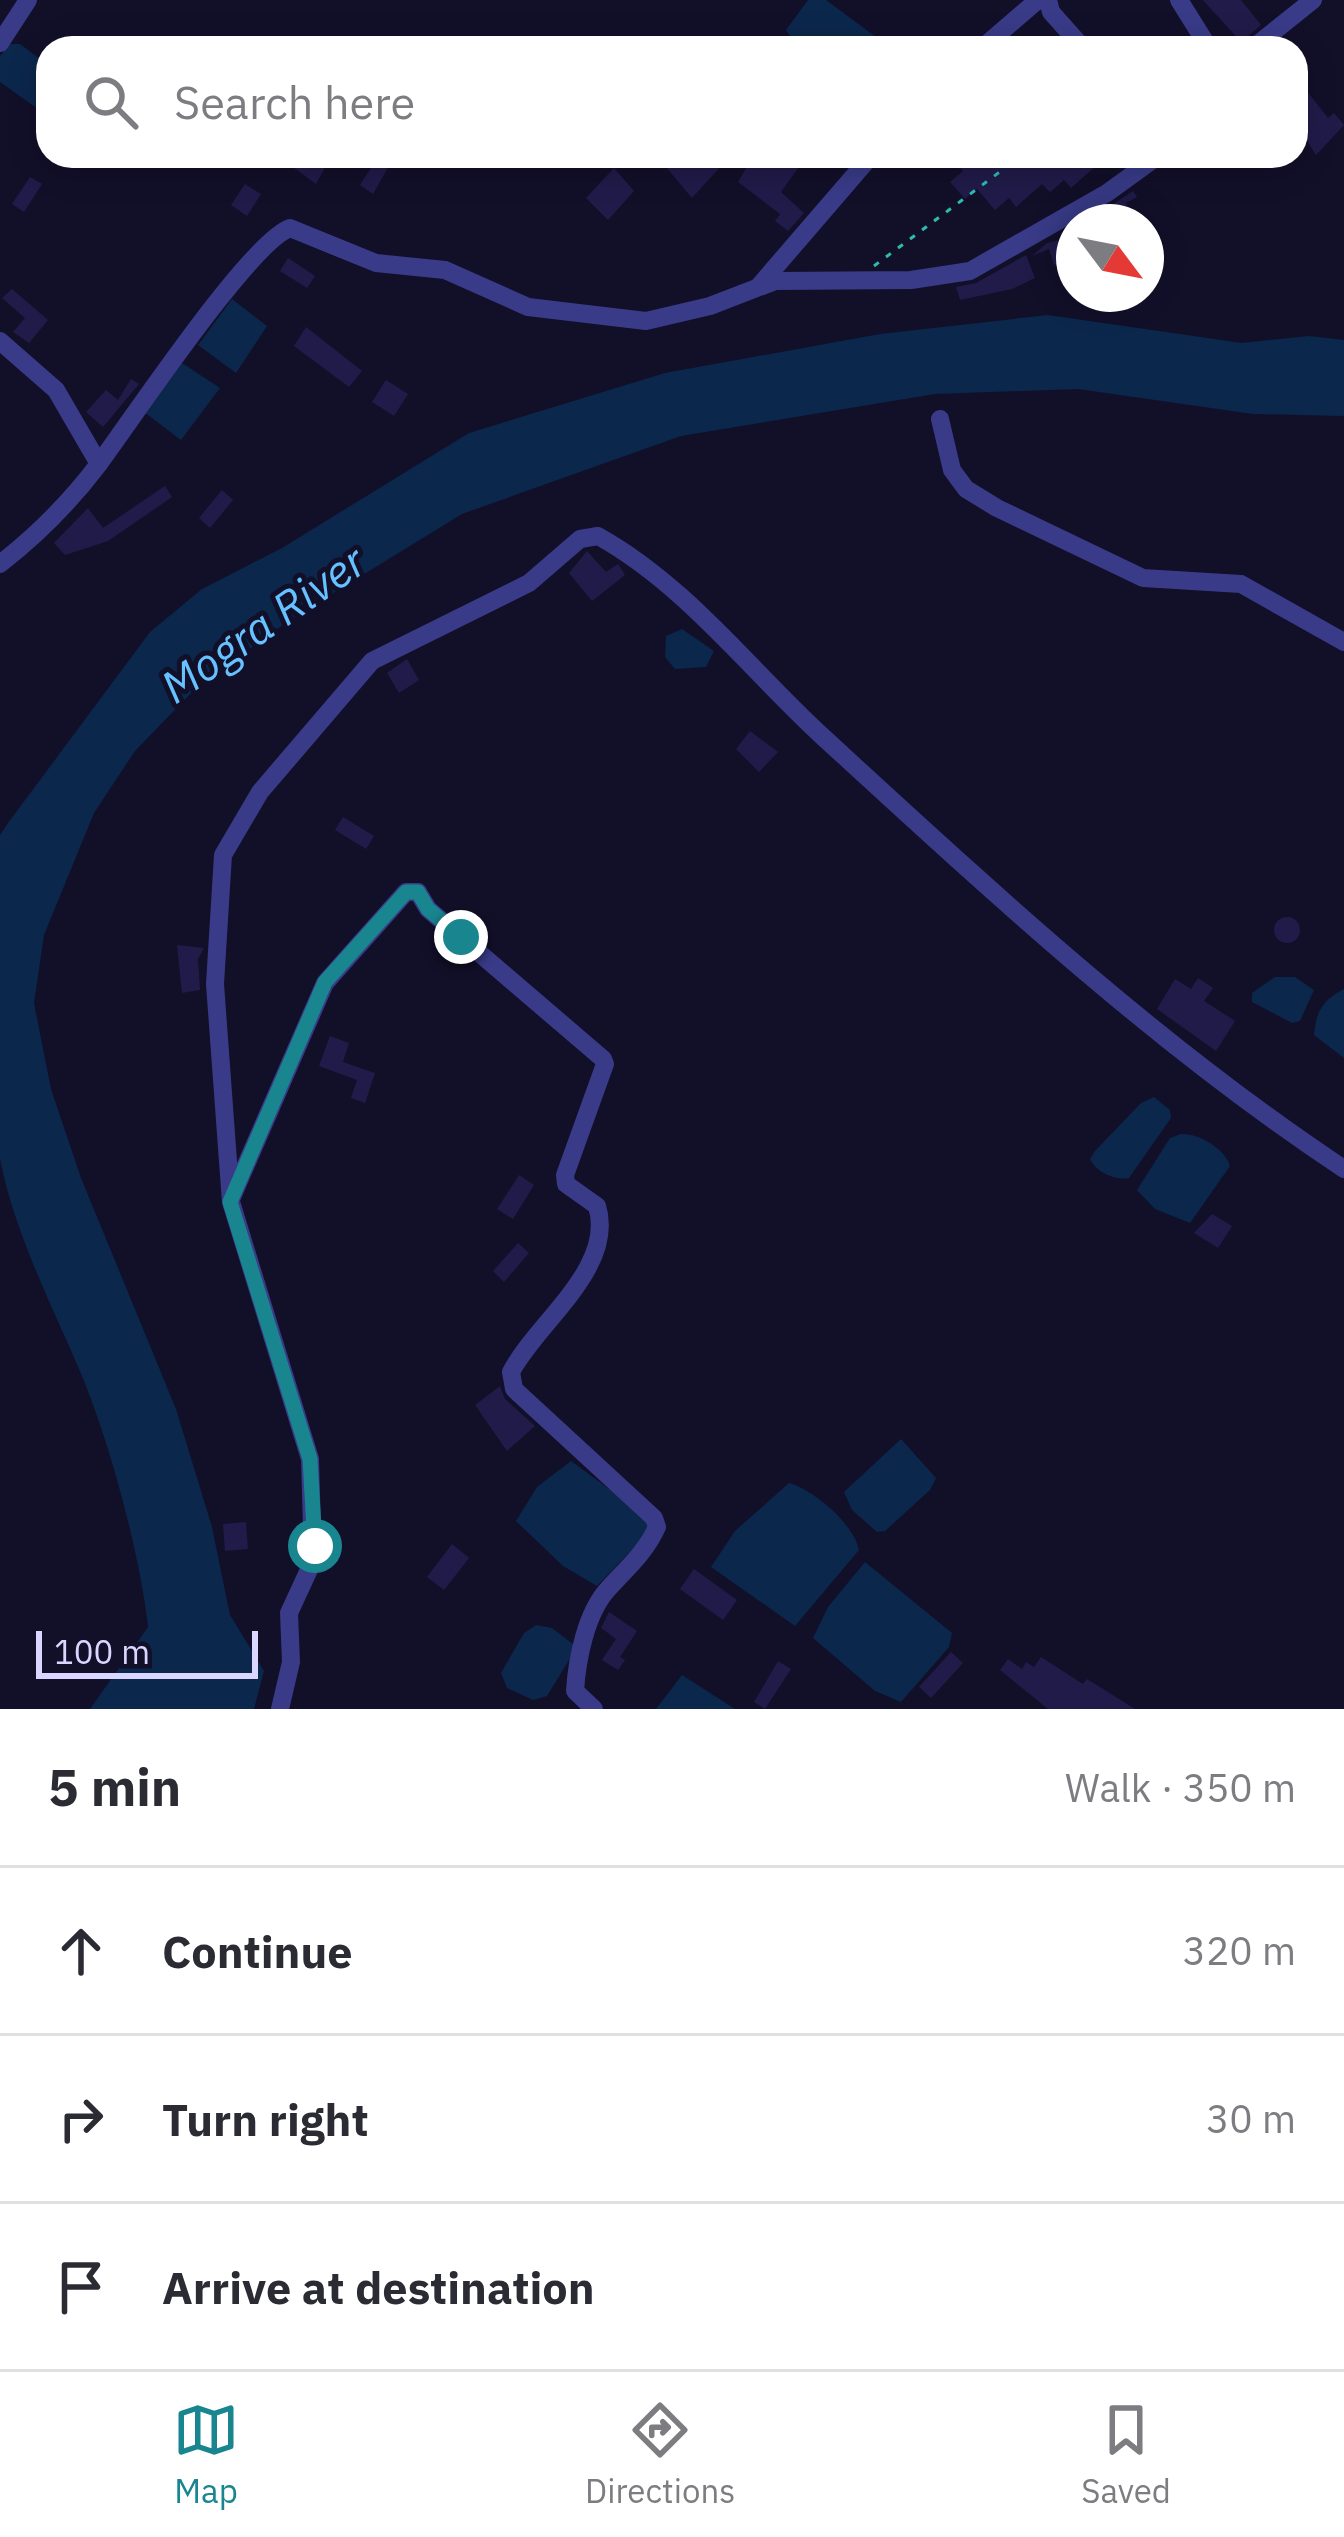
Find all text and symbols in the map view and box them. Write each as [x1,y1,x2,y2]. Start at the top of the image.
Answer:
search box [36,36,1308,168]
icon: search [78,69,144,135]
text: Search here [174,73,415,131]
north arrow [1056,204,1164,312]
water label: Mogra River [149,531,377,715]
route end [434,910,488,964]
route start [288,1519,342,1573]
scale bar [36,1625,258,1678]
text: 100 m [54,1630,150,1673]
text: 5 min [48,1754,181,1820]
text: Walk · 350 m [1065,1762,1296,1813]
icon: ahead [48,1918,114,1984]
text: Continue [162,1922,353,1980]
text: 320 m [1183,1925,1296,1976]
icon: right [48,2086,114,2152]
text: Turn right [162,2090,369,2148]
text: 30 m [1206,2093,1296,2144]
icon: arrive [48,2254,114,2320]
text: Arrive at destination [162,2258,595,2316]
tab: Map [173,2397,239,2512]
tab: Directions [585,2397,735,2512]
tab: Saved [1081,2397,1171,2512]

